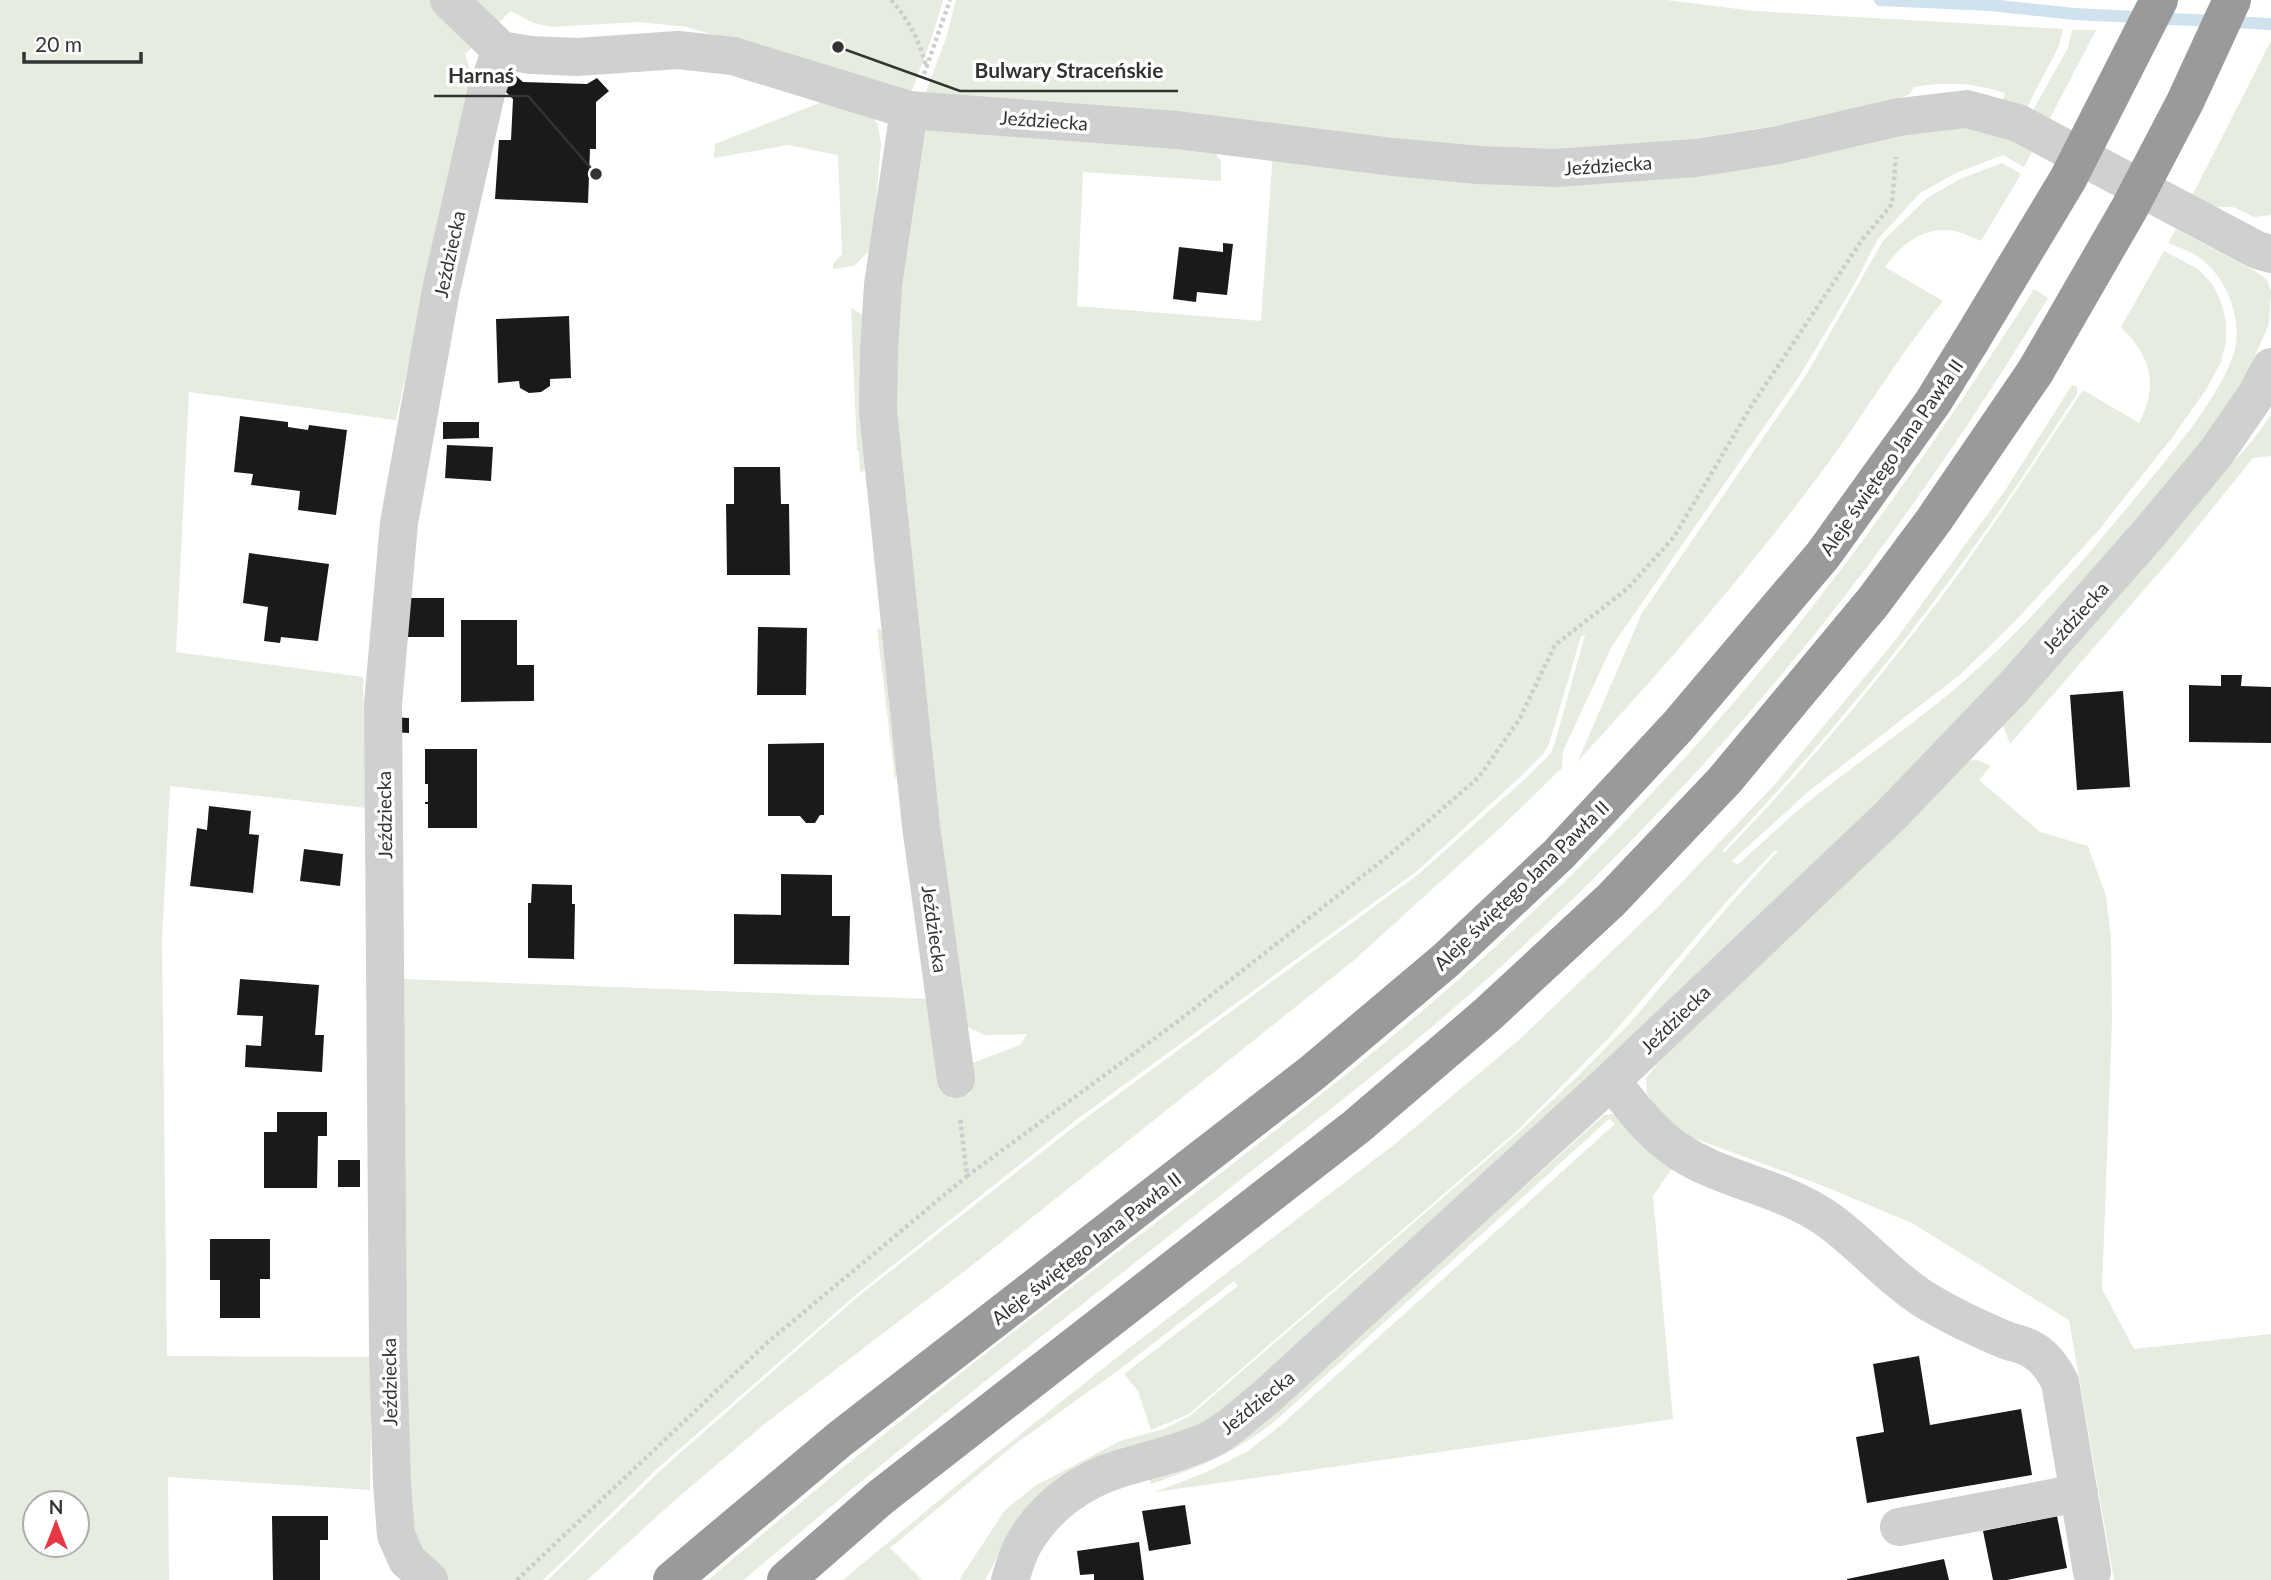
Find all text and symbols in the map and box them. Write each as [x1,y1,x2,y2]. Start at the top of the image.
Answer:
scale bar [24,21,142,65]
text: 20 m [35,31,82,56]
callout: Bulwary Straceńskie [960,49,1178,91]
callout: Harnaś [434,54,528,96]
text: Bulwary Straceńskie [975,57,1163,82]
text: Harnaś [448,62,514,87]
street label: Jeździecka [999,105,1089,135]
street label: Jeździecka [1563,150,1653,180]
street label: Jeździecka [429,208,469,300]
street label: Aleje świętego Jana Pawła II [1814,354,1968,560]
street label: Jeździecka [2037,577,2113,657]
street label: Jeździecka [372,771,396,859]
street label: Aleje świętego Jana Pawła II [1429,795,1613,975]
street label: Jeździecka [917,884,953,974]
street label: Jeździecka [1635,980,1715,1058]
street label: Aleje świętego Jana Pawła II [987,1167,1185,1329]
street label: Jeździecka [377,1338,401,1426]
street label: Jeździecka [1216,1365,1298,1439]
north arrow [21,1489,91,1559]
text: N [49,1495,63,1518]

